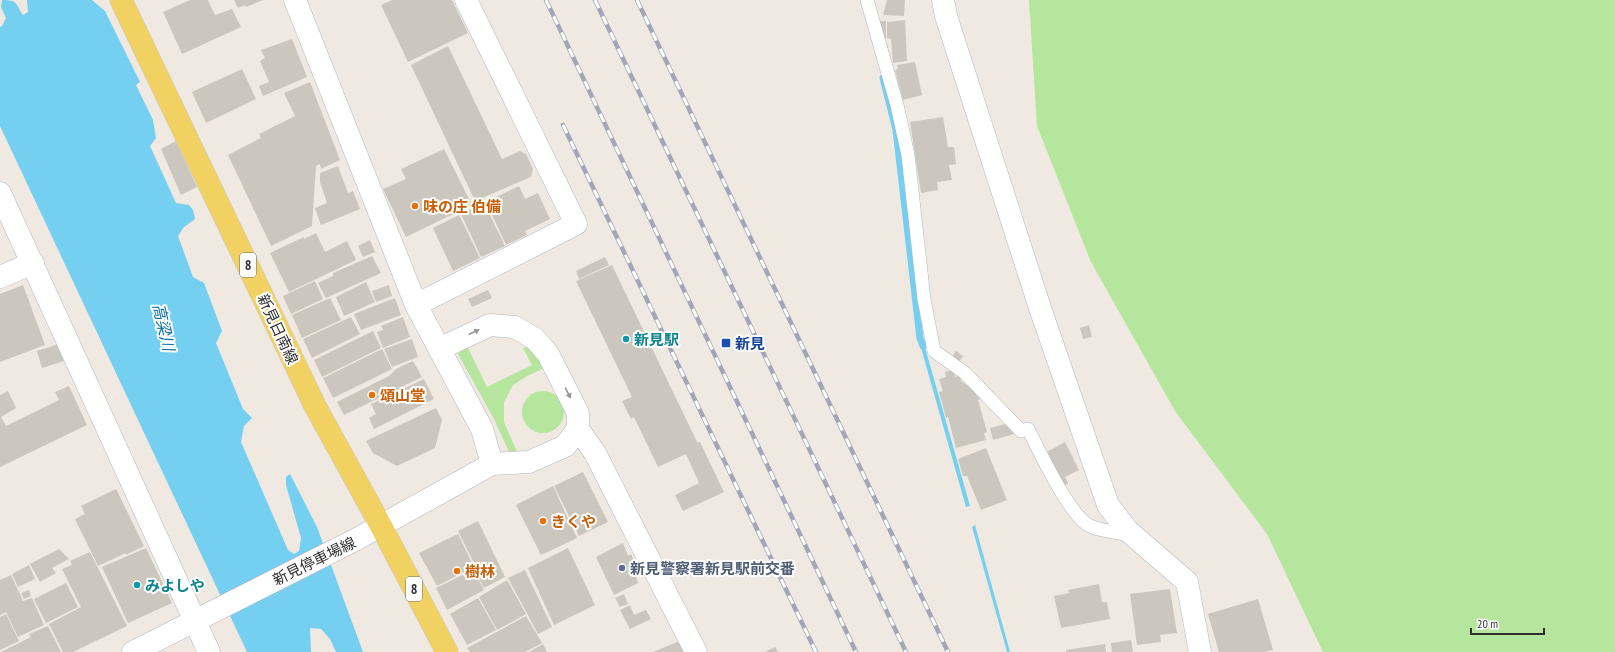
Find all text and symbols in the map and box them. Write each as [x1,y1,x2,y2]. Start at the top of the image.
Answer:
place label: 味の庄 伯備 [423,197,501,216]
marker: 味の庄 伯備 [410,201,420,211]
road number: 8 [240,253,256,277]
street label: 新見日南線 [254,291,302,367]
water label: 高梁川 [149,301,180,355]
one-way arrow [469,329,480,335]
place label: 新見駅 [634,330,679,349]
marker: 新見駅 [621,334,631,344]
place label: 新見 [735,334,765,353]
marker: 新見 [720,337,732,349]
place label: 頌山堂 [380,386,425,405]
one-way arrow [565,388,571,399]
marker: 頌山堂 [367,390,377,400]
place label: きくや [551,512,596,531]
marker: きくや [538,516,548,526]
street label: 新見停車場線 [269,533,359,589]
place label: 新見警察署新見駅前交番 [630,559,795,578]
place label: 樹林 [465,562,495,581]
marker: 新見警察署新見駅前交番 [617,563,627,573]
marker: 樹林 [452,566,462,576]
place label: みよしや [145,576,205,595]
road number: 8 [406,577,422,601]
marker: みよしや [132,580,142,590]
scale bar [1471,610,1544,636]
text: 20 m [1477,616,1498,631]

